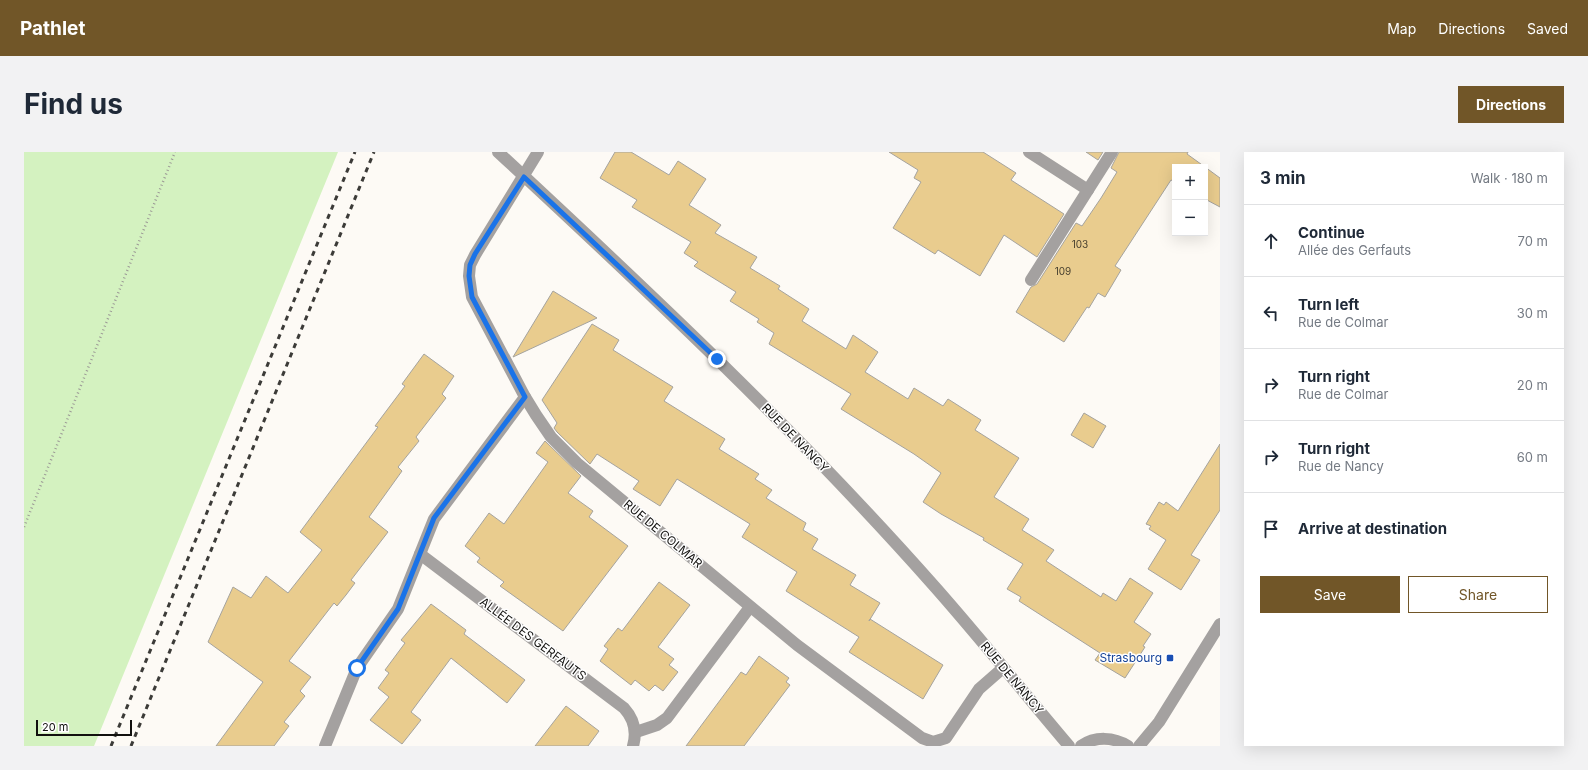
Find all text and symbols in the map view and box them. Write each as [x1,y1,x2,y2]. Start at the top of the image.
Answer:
text: Pathlet [20,17,85,40]
text: Map [1387,20,1416,37]
text: Directions [1438,20,1505,37]
text: Saved [1527,20,1568,37]
button: Directions [1458,86,1564,123]
text: Find us [24,87,123,121]
map controls [1172,164,1208,236]
button: + [1172,164,1208,200]
text: 3 min [1260,168,1306,188]
text: Walk · 180 m [1471,170,1548,186]
button: − [1172,200,1208,236]
text: Continue [1298,223,1365,242]
icon: ahead [1260,230,1282,252]
text: 70 m [1518,233,1548,249]
house number: 103 [1072,238,1088,250]
text: Allée des Gerfauts [1298,242,1411,258]
house number: 109 [1055,265,1071,277]
text: Turn left [1298,295,1359,314]
icon: left [1260,302,1282,324]
text: 30 m [1517,305,1548,321]
text: Rue de Colmar [1298,314,1389,330]
route end [708,350,726,368]
text: Turn right [1298,367,1370,386]
icon: right [1260,374,1282,396]
text: 20 m [1517,377,1548,393]
text: Rue de Colmar [1298,386,1389,402]
street label: RUE DE NANCY [759,400,832,475]
text: Turn right [1298,439,1370,458]
icon: right [1260,446,1282,468]
text: 60 m [1517,449,1548,465]
text: Rue de Nancy [1298,458,1384,474]
street label: RUE DE COLMAR [621,496,706,571]
icon: arrive [1260,518,1282,540]
text: Arrive at destination [1298,519,1447,538]
button: Save [1260,576,1400,613]
button: Share [1408,576,1548,613]
street label: ALLÉE DES GERFAUTS [477,594,590,684]
street label: RUE DE NANCY [978,638,1047,717]
place label: Strasbourg [1099,650,1162,665]
marker: Strasbourg [1165,653,1175,663]
route start [348,659,366,677]
scale bar [36,718,132,737]
text: 20 m [42,720,68,734]

